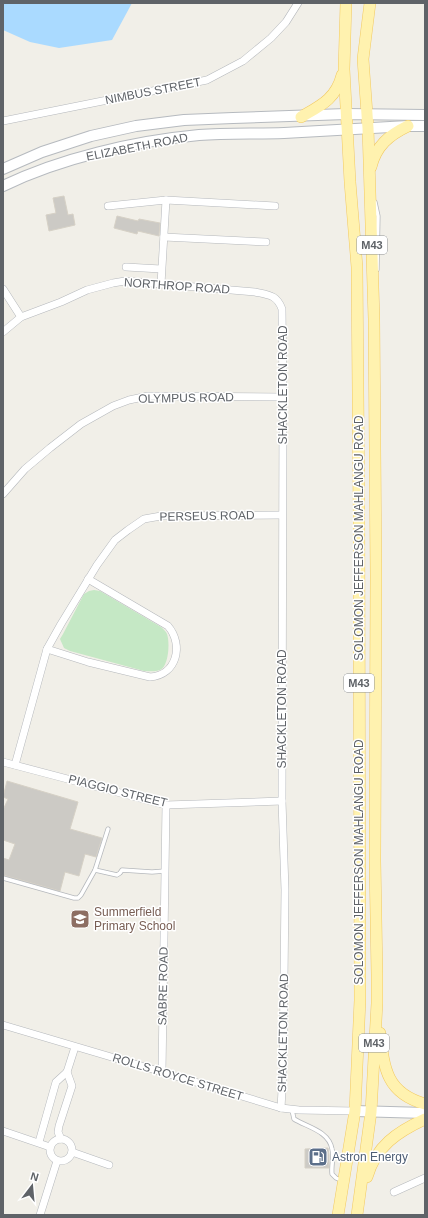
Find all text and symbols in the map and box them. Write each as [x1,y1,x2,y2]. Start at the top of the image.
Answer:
street label: NIMBUS STREET [104,75,203,107]
street label: ELIZABETH ROAD [85,130,189,164]
road number: M43 [357,236,387,254]
street label: NORTHROP ROAD [124,275,231,297]
street label: SHACKLETON ROAD [276,325,290,445]
street label: OLYMPUS ROAD [138,390,234,406]
street label: SOLOMON JEFFERSON MAHLANGU ROAD [352,415,366,661]
street label: PERSEUS ROAD [159,508,255,524]
street label: SHACKLETON ROAD [275,649,289,769]
road number: M43 [344,674,374,692]
street label: SOLOMON JEFFERSON MAHLANGU ROAD [352,739,366,985]
street label: PIAGGIO STREET [67,772,170,810]
place label: Summerfield Primary School [94,905,175,933]
school or university icon: Summerfield Primary School [69,908,91,930]
street label: SABRE ROAD [155,946,171,1025]
street label: SHACKLETON ROAD [275,973,291,1093]
road number: M43 [359,1034,389,1052]
street label: ROLLS ROYCE STREET [111,1050,246,1104]
fuel station icon: Astron Energy [307,1146,329,1168]
place label: Astron Energy [332,1150,408,1164]
north arrow [12,1166,52,1206]
text: N [29,1170,40,1183]

